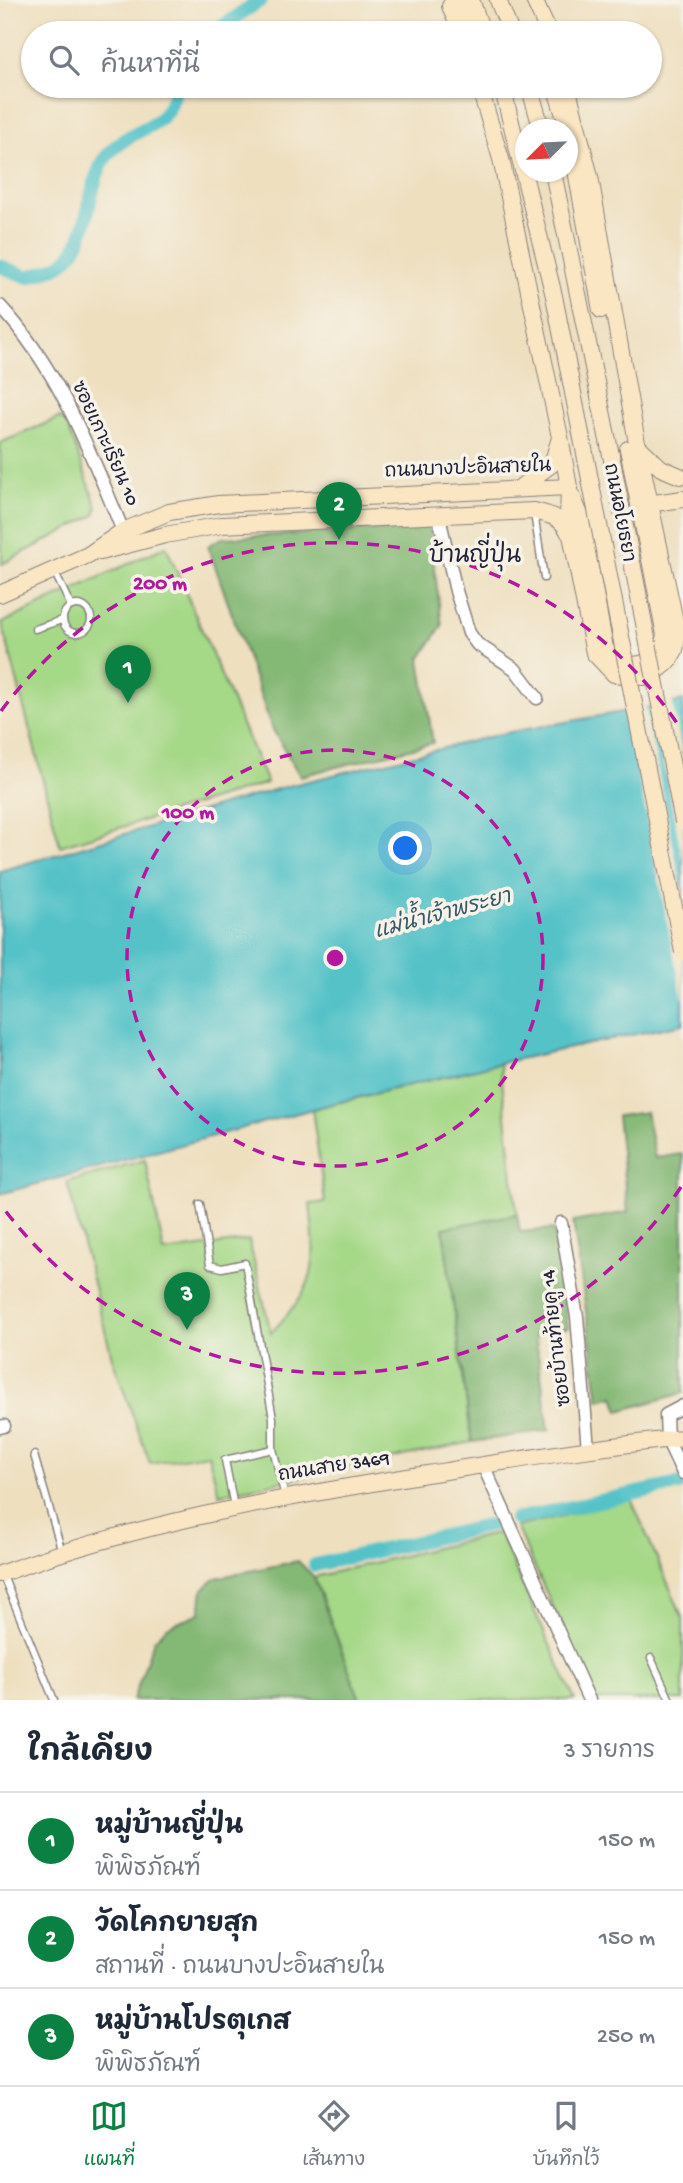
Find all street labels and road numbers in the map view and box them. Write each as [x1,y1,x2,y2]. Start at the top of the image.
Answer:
street label: ซอยเกาะเรียน 10 [65,377,146,510]
street label: ถนนบางปะอินสายใน [384,452,552,484]
street label: ถนนอโยธยา [597,461,643,564]
street label: ซอยบ้านท้ายคู 14 [535,1268,578,1408]
street label: ถนนสาย 3469 [277,1448,392,1488]

